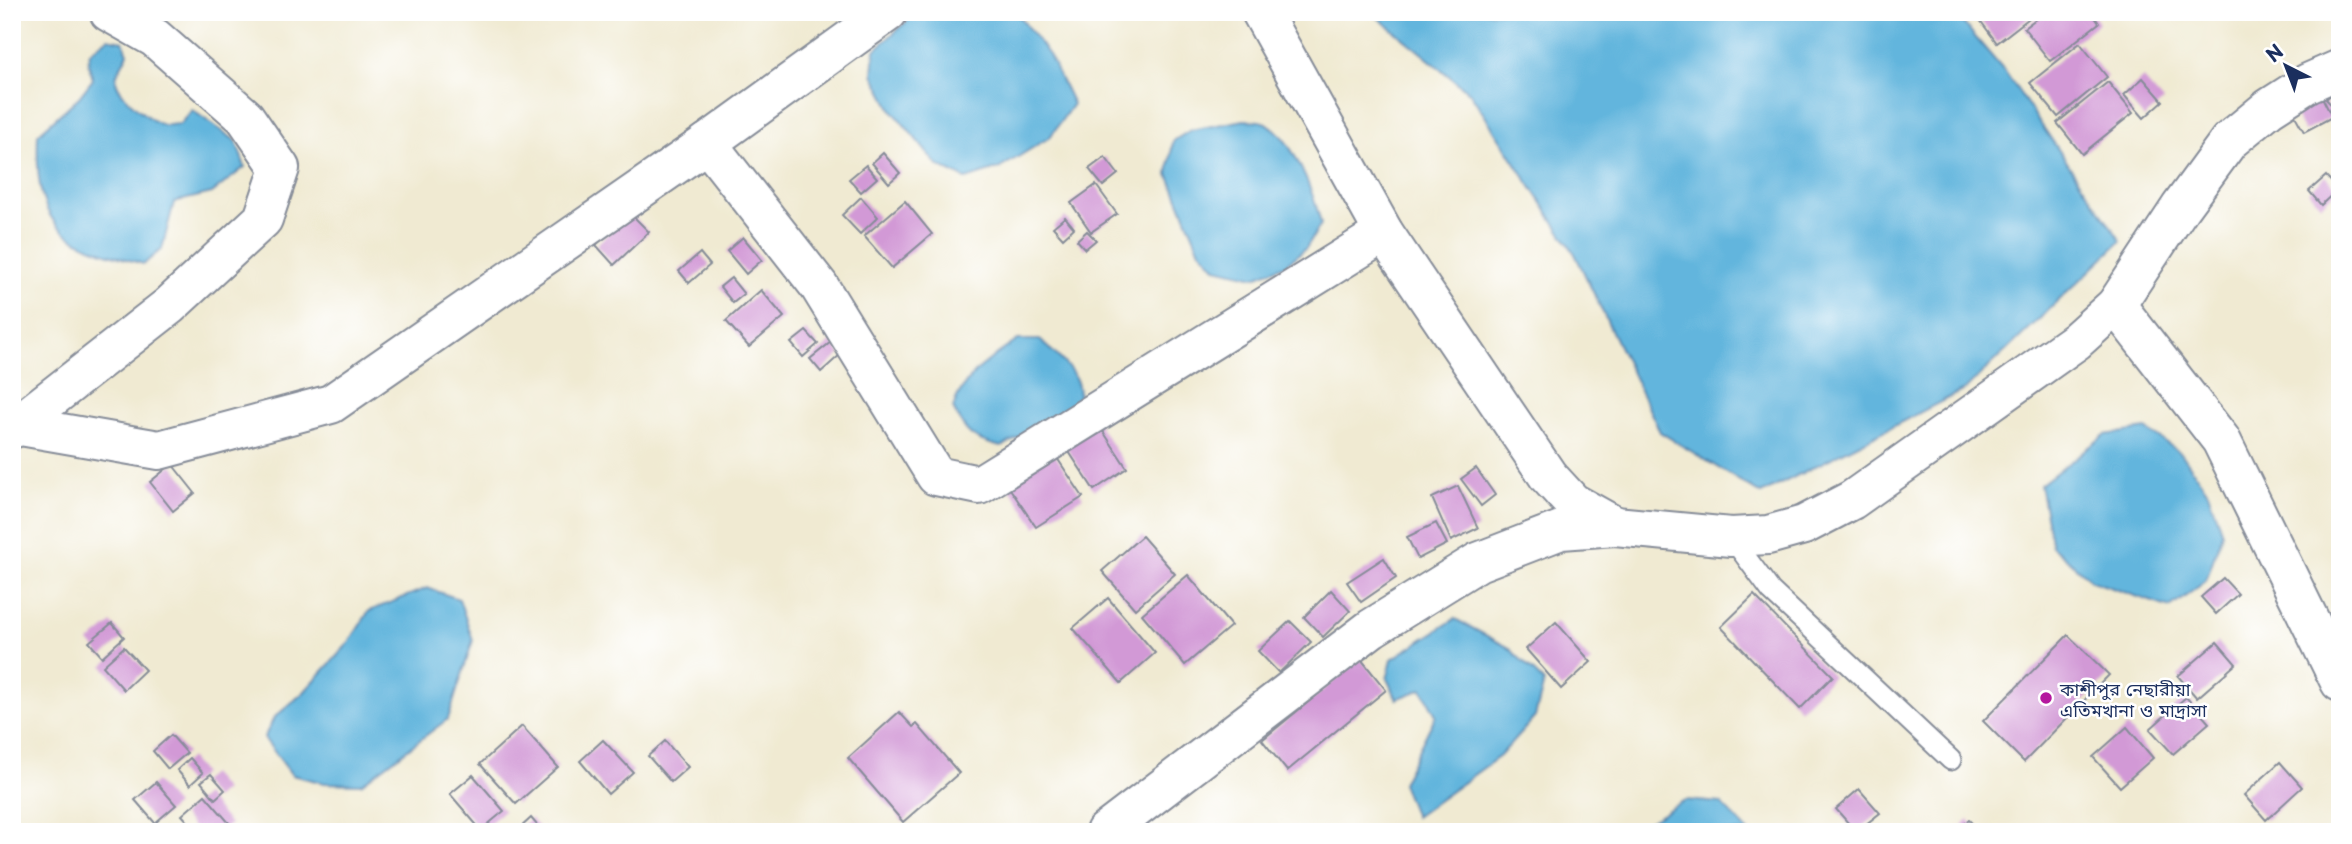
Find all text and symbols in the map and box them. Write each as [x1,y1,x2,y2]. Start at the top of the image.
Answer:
north arrow [2250,32,2320,102]
text: N [2259,37,2289,68]
place label: কাশীপুর নেছারীয়া এতিমখানা ও মাদ্রাসা [2059,675,2207,723]
marker: কাশীপুর নেছারীয়া এতিমখানা ও মাদ্রাসা [2038,690,2054,706]

